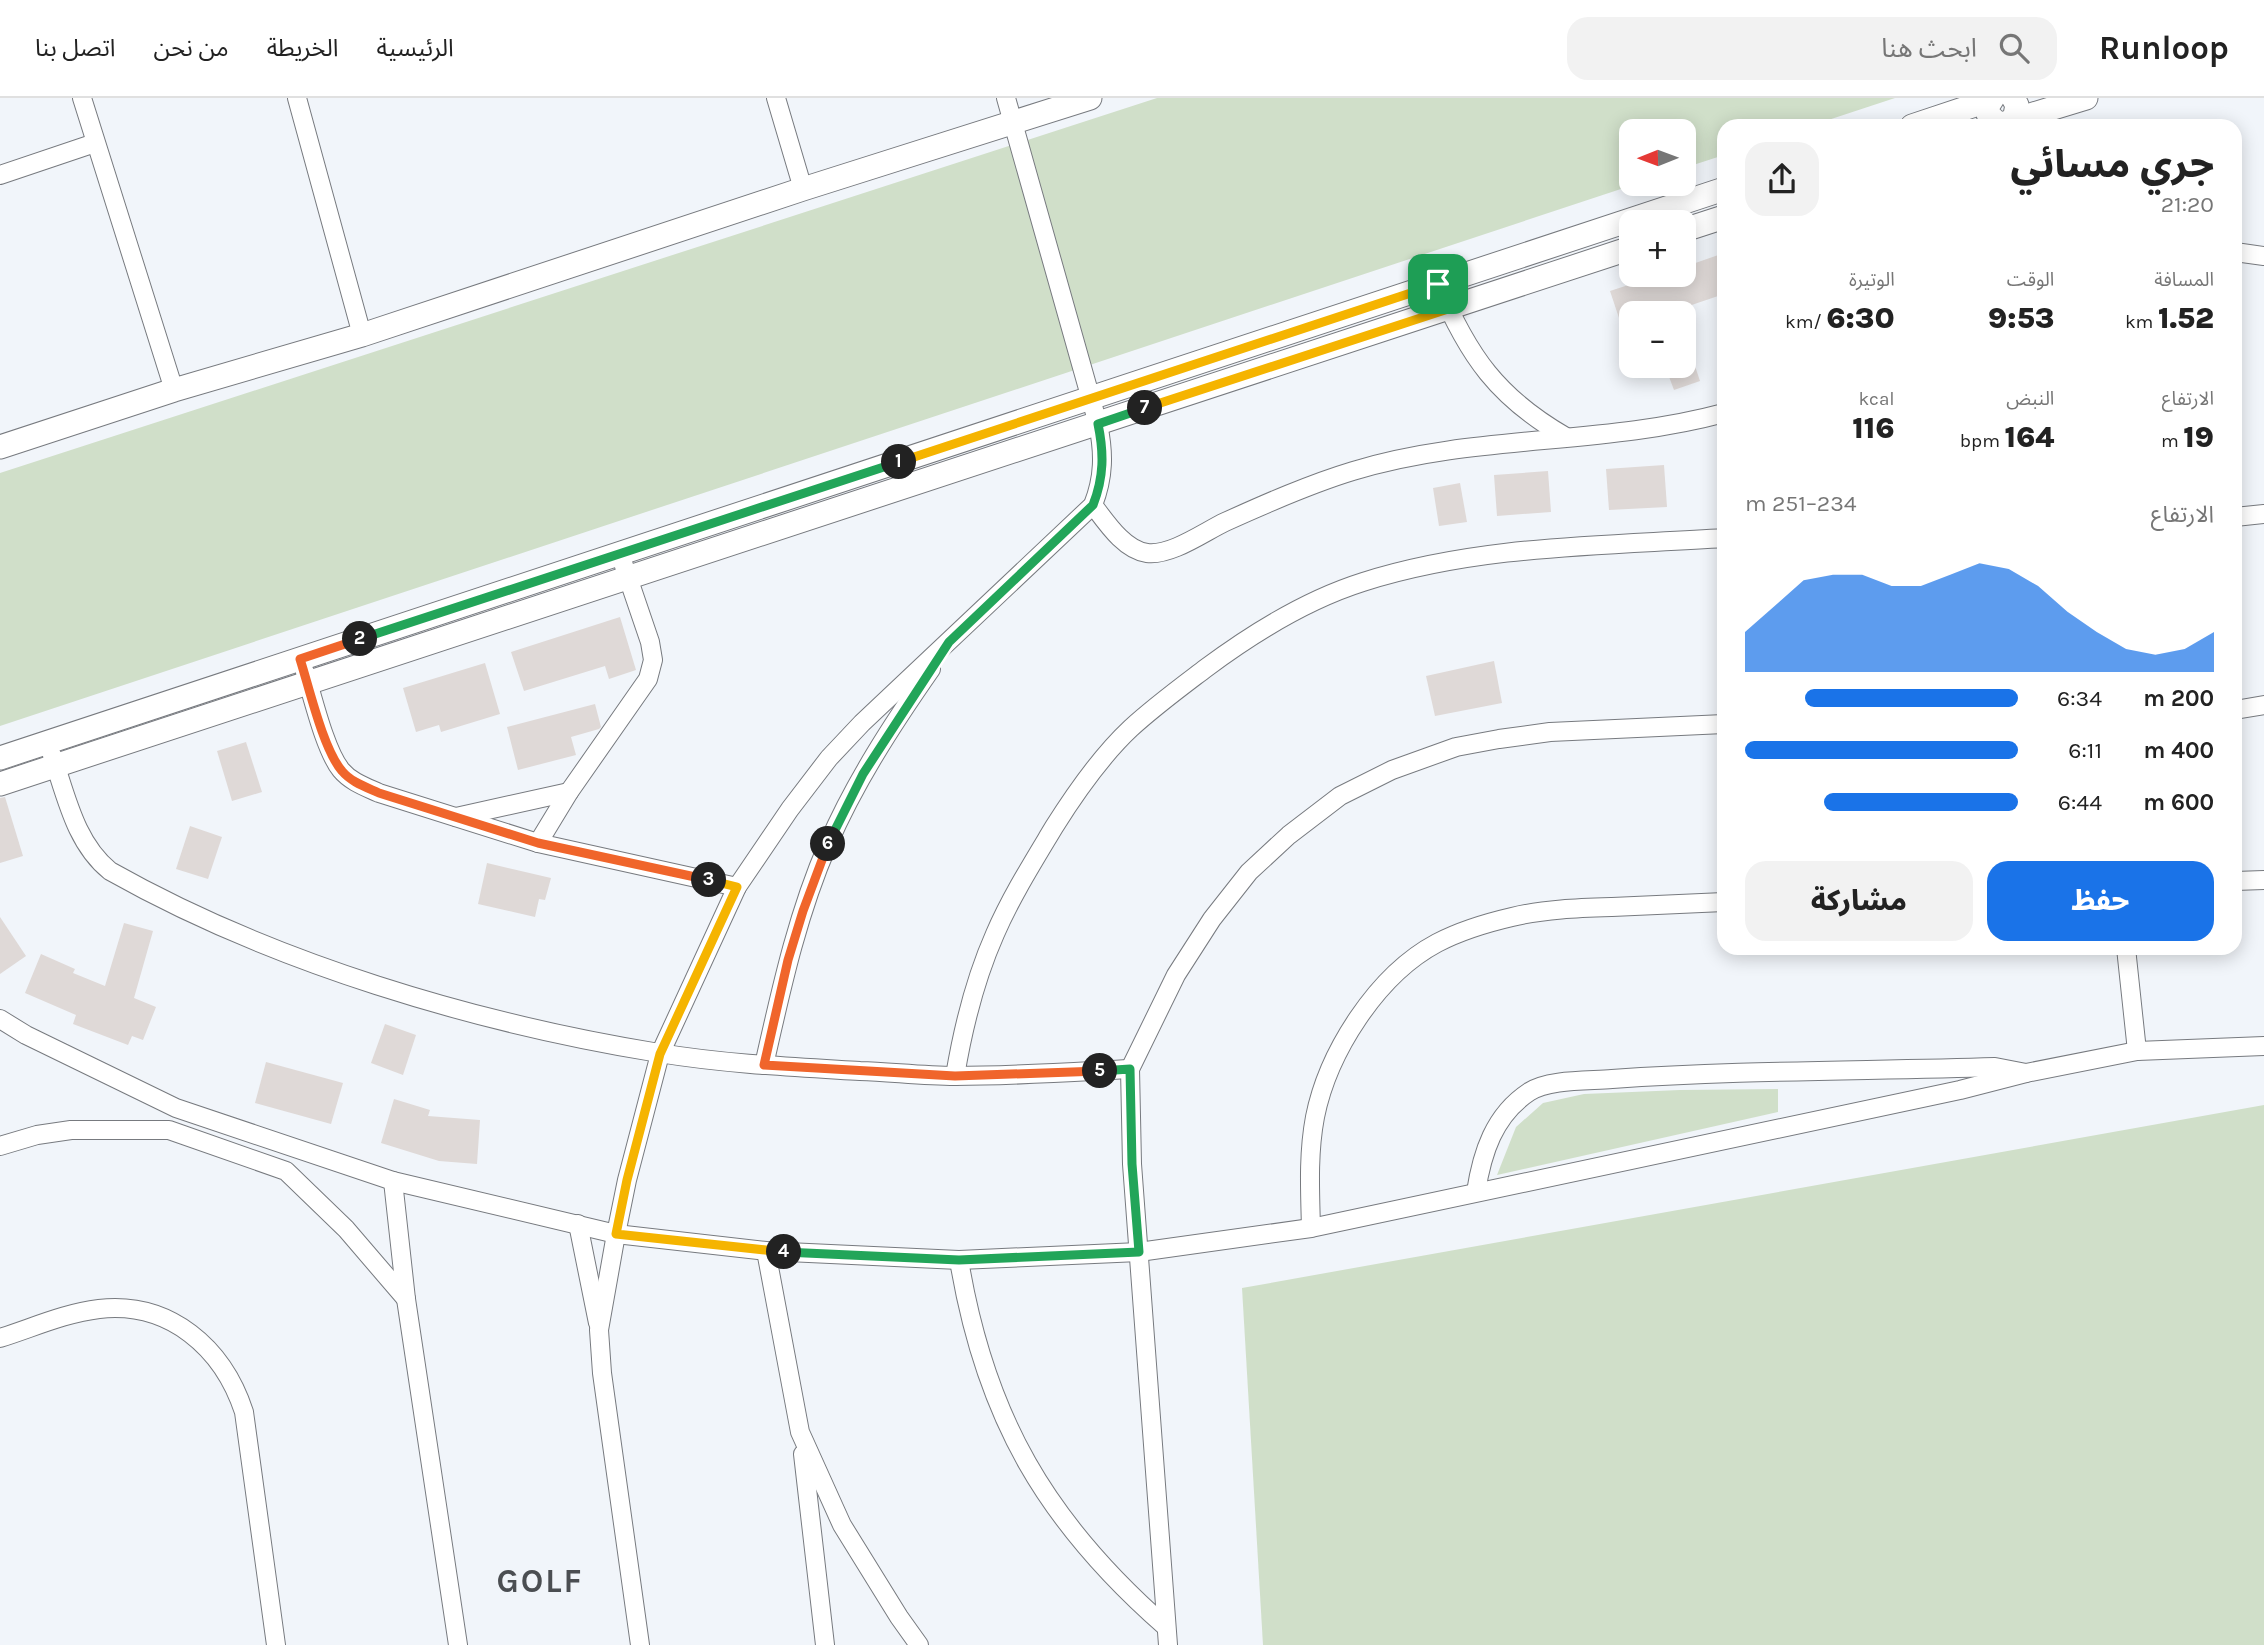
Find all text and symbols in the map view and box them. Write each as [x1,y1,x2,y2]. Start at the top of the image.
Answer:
search box [1567,17,2057,80]
icon: search [1995,29,2033,67]
text: Runloop [2099,29,2229,67]
text: ابحث هنا [1881,33,1977,64]
text: اتصل بنا [35,34,116,62]
text: من نحن [154,34,229,62]
text: الخريطة [267,34,339,62]
text: الرئيسية [377,34,454,62]
north arrow [1619,119,1696,196]
map controls [1619,119,1696,378]
button: share [1745,142,1819,216]
text: جري مسائي [2011,142,2214,187]
text: 21:20 [2161,191,2214,218]
button: + [1619,210,1696,287]
pin [1408,254,1468,314]
icon: arrive [1419,265,1457,303]
text: الوتيرة [1849,269,1895,291]
text: الوقت [2007,269,2054,291]
text: المسافة [2154,269,2214,291]
text: 6:30 [1826,300,1895,336]
text: 9:53 [1988,300,2054,336]
text: 1.52 [2158,300,2214,336]
button: − [1619,301,1696,378]
text: /km [1785,311,1826,333]
text: km [2125,311,2158,333]
text: kcal [1858,388,1895,410]
text: النبض [2006,388,2054,410]
text: الارتفاع [2162,388,2214,410]
pin: 7 [1128,390,1162,426]
text: 7 [1140,396,1149,418]
text: 116 [1852,410,1895,446]
text: 164 [2005,419,2054,455]
text: 19 [2183,419,2214,455]
text: bpm [1960,430,2005,452]
text: m [2161,430,2183,452]
pin: 1 [881,444,916,480]
text: 1 [895,450,902,472]
text: 234–251 m [1745,490,1857,517]
text: الارتفاع [2151,501,2214,528]
pin: 2 [342,622,378,656]
text: 2 [354,627,365,649]
text: 6:34 [2057,685,2102,712]
text: 200 m [2143,685,2214,712]
text: 6:11 [2068,737,2102,764]
text: 400 m [2144,737,2214,764]
text: 6:44 [2058,789,2102,816]
text: 600 m [2143,789,2214,816]
pin: 6 [810,826,846,862]
text: 6 [822,832,833,854]
button: مشاركة [1745,861,1973,941]
button: حفظ [1987,861,2214,941]
pin: 3 [692,862,726,898]
text: 3 [703,868,714,890]
pin: 5 [1082,1054,1118,1088]
text: 5 [1094,1059,1105,1081]
pin: 4 [766,1234,802,1270]
text: 4 [778,1240,789,1262]
district label: GOLF [496,1562,584,1600]

